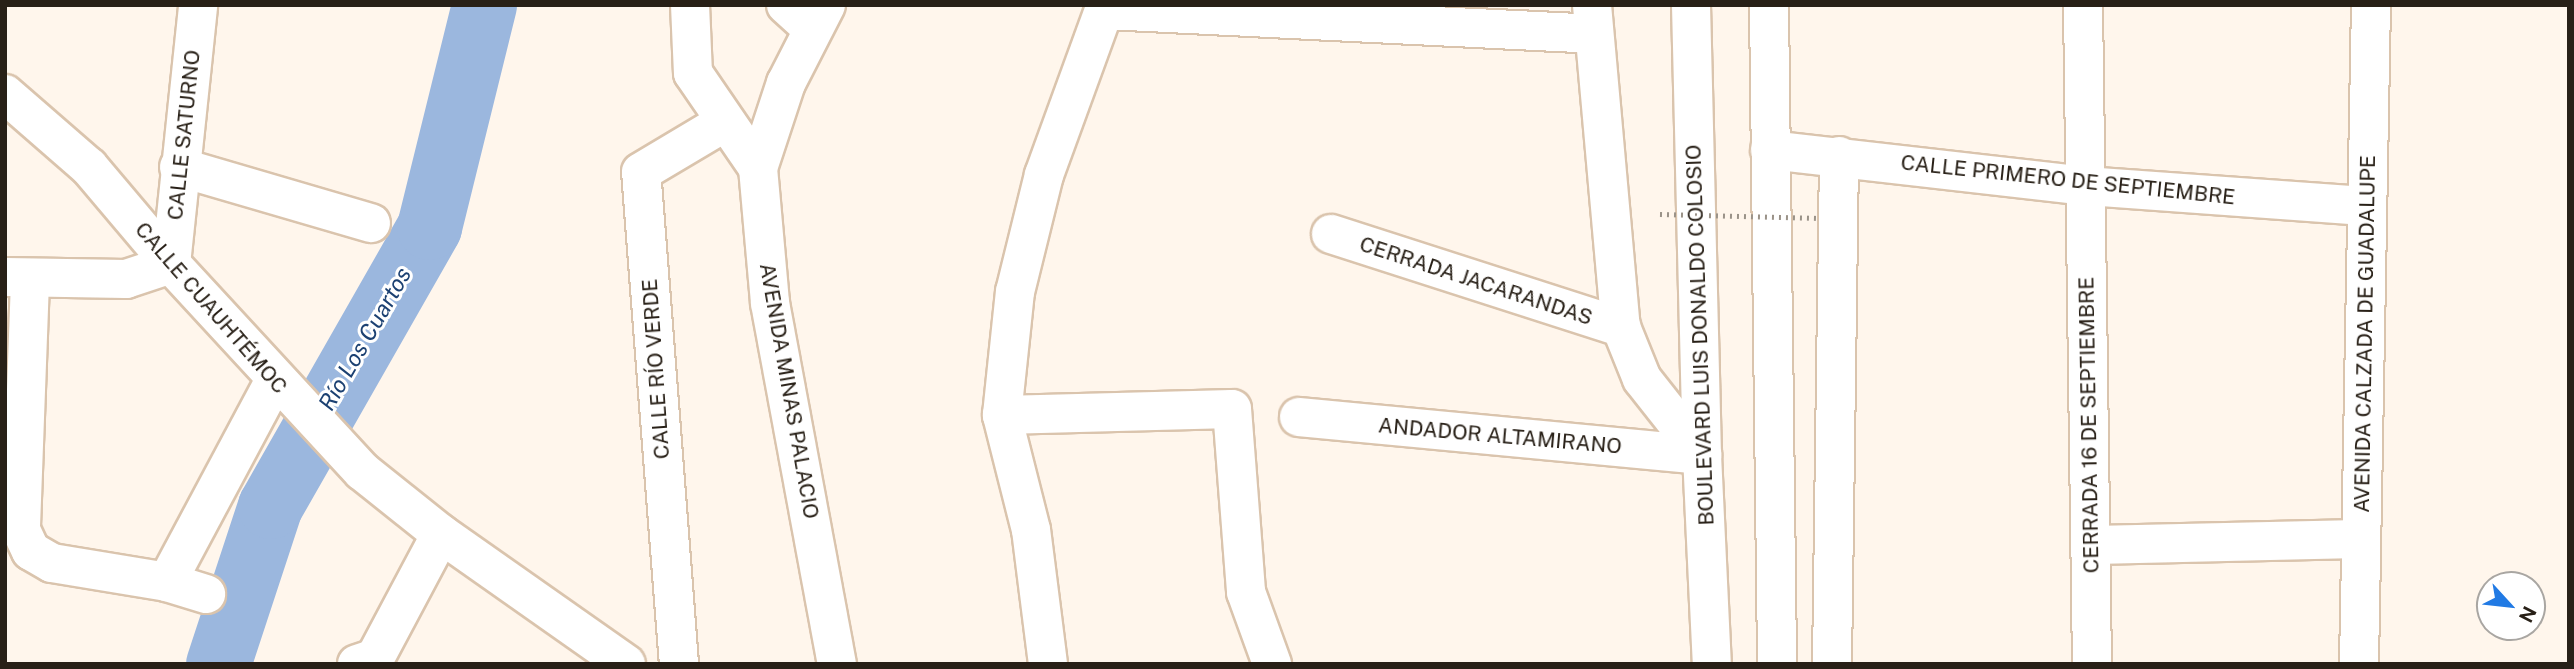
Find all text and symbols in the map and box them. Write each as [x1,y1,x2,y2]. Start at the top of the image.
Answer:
street label: CALLE SATURNO [163,49,205,221]
street label: BOULEVARD LUIS DONALDO COLOSIO [1681,144,1719,526]
street label: CALLE PRIMERO DE SEPTIEMBRE [1900,150,2236,210]
street label: AVENIDA CALZADA DE GUADALUPE [2349,155,2381,513]
street label: CALLE CUAUHTÉMOC [130,217,292,399]
street label: CERRADA JACARANDAS [1356,231,1596,331]
street label: AVENIDA MINAS PALACIO [754,261,824,521]
water label: Río Los Cuartos [313,262,417,416]
street label: CERRADA 16 DE SEPTIEMBRE [2074,277,2104,573]
street label: CALLE RÍO VERDE [637,278,675,460]
street label: ANDADOR ALTAMIRANO [1377,413,1623,459]
north arrow [2476,571,2546,641]
text: N [2515,603,2541,626]

